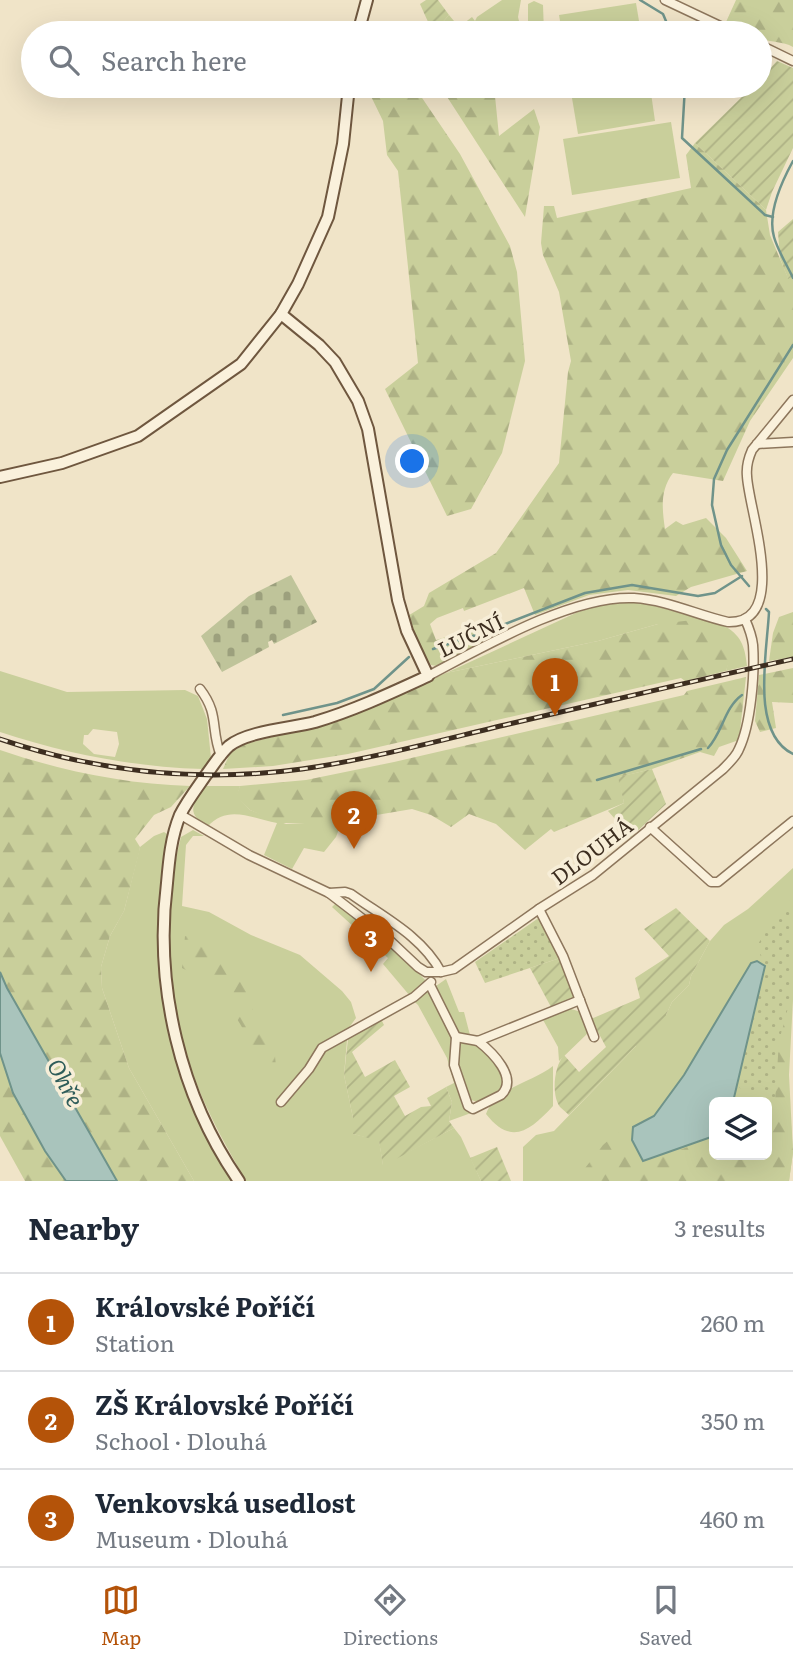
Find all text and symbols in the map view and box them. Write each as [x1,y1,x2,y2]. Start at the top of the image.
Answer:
search box [21,21,772,98]
text: Search here [101,40,247,79]
icon: search [45,41,83,79]
your location [395,444,429,478]
street label: LUČNÍ [432,605,508,663]
pin: 1 [532,658,578,716]
pin: 2 [331,791,377,849]
street label: DLOUHÁ [544,809,639,891]
pin: 3 [348,914,394,972]
water label: Ohře [40,1052,94,1112]
map controls [709,1097,772,1160]
button: layers [709,1097,772,1160]
text: Nearby [28,1205,139,1249]
text: 3 results [674,1210,765,1244]
text: Královské Poříčí [95,1286,315,1325]
text: 1 [46,1305,56,1339]
text: 260 m [701,1305,765,1339]
text: Station [95,1325,175,1359]
text: ZŠ Královské Poříčí [95,1384,354,1423]
text: 2 [45,1403,57,1437]
text: 350 m [701,1403,765,1437]
text: School · Dlouhá [95,1423,267,1457]
text: Venkovská usedlost [95,1482,356,1521]
text: 3 [45,1501,57,1535]
text: 460 m [700,1501,765,1535]
text: Museum · Dlouhá [95,1521,288,1555]
tab: Map [101,1581,141,1651]
tab: Directions [343,1581,438,1651]
tab: Saved [639,1581,692,1651]

